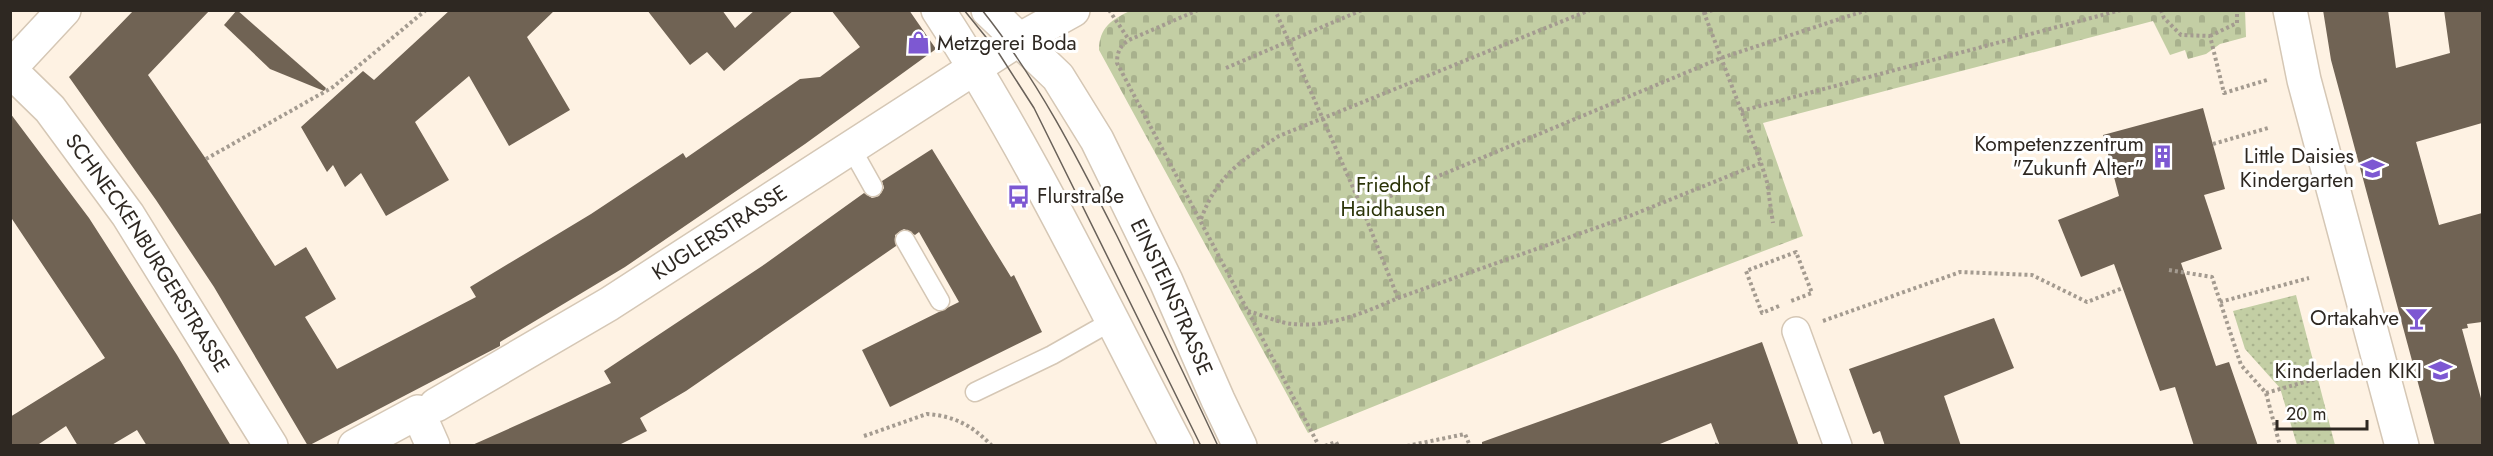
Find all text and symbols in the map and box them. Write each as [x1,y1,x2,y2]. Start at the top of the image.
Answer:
place label: Metzgerei Boda [937,28,1077,58]
shop icon: Metzgerei Boda [906,30,932,56]
street label: SCHNECKENBURGERSTRASSE [58,127,237,378]
place label: Kompetenzzentrum "Zukunft Alter" [1974,129,2144,183]
place label: Little Daisies Kindergarten [2240,141,2354,195]
building icon: Kompetenzzentrum "Zukunft Alter" [2149,143,2175,169]
school or university icon: Little Daisies Kindergarten [2359,155,2385,181]
park label: Friedhof Haidhausen [1341,170,1446,224]
street label: KUGLERSTRASSE [646,178,793,287]
place label: Flurstraße [1037,181,1124,211]
bus stop icon: Flurstraße [1006,183,1032,209]
street label: EINSTEINSTRASSE [1123,214,1220,380]
place label: Ortakahve [2310,303,2399,333]
bar icon: Ortakahve [2404,305,2430,331]
place label: Kinderladen KIKI [2275,356,2422,386]
school or university icon: Kinderladen KIKI [2427,358,2453,384]
scale bar [2277,393,2367,431]
text: 20 m [2286,401,2326,427]

